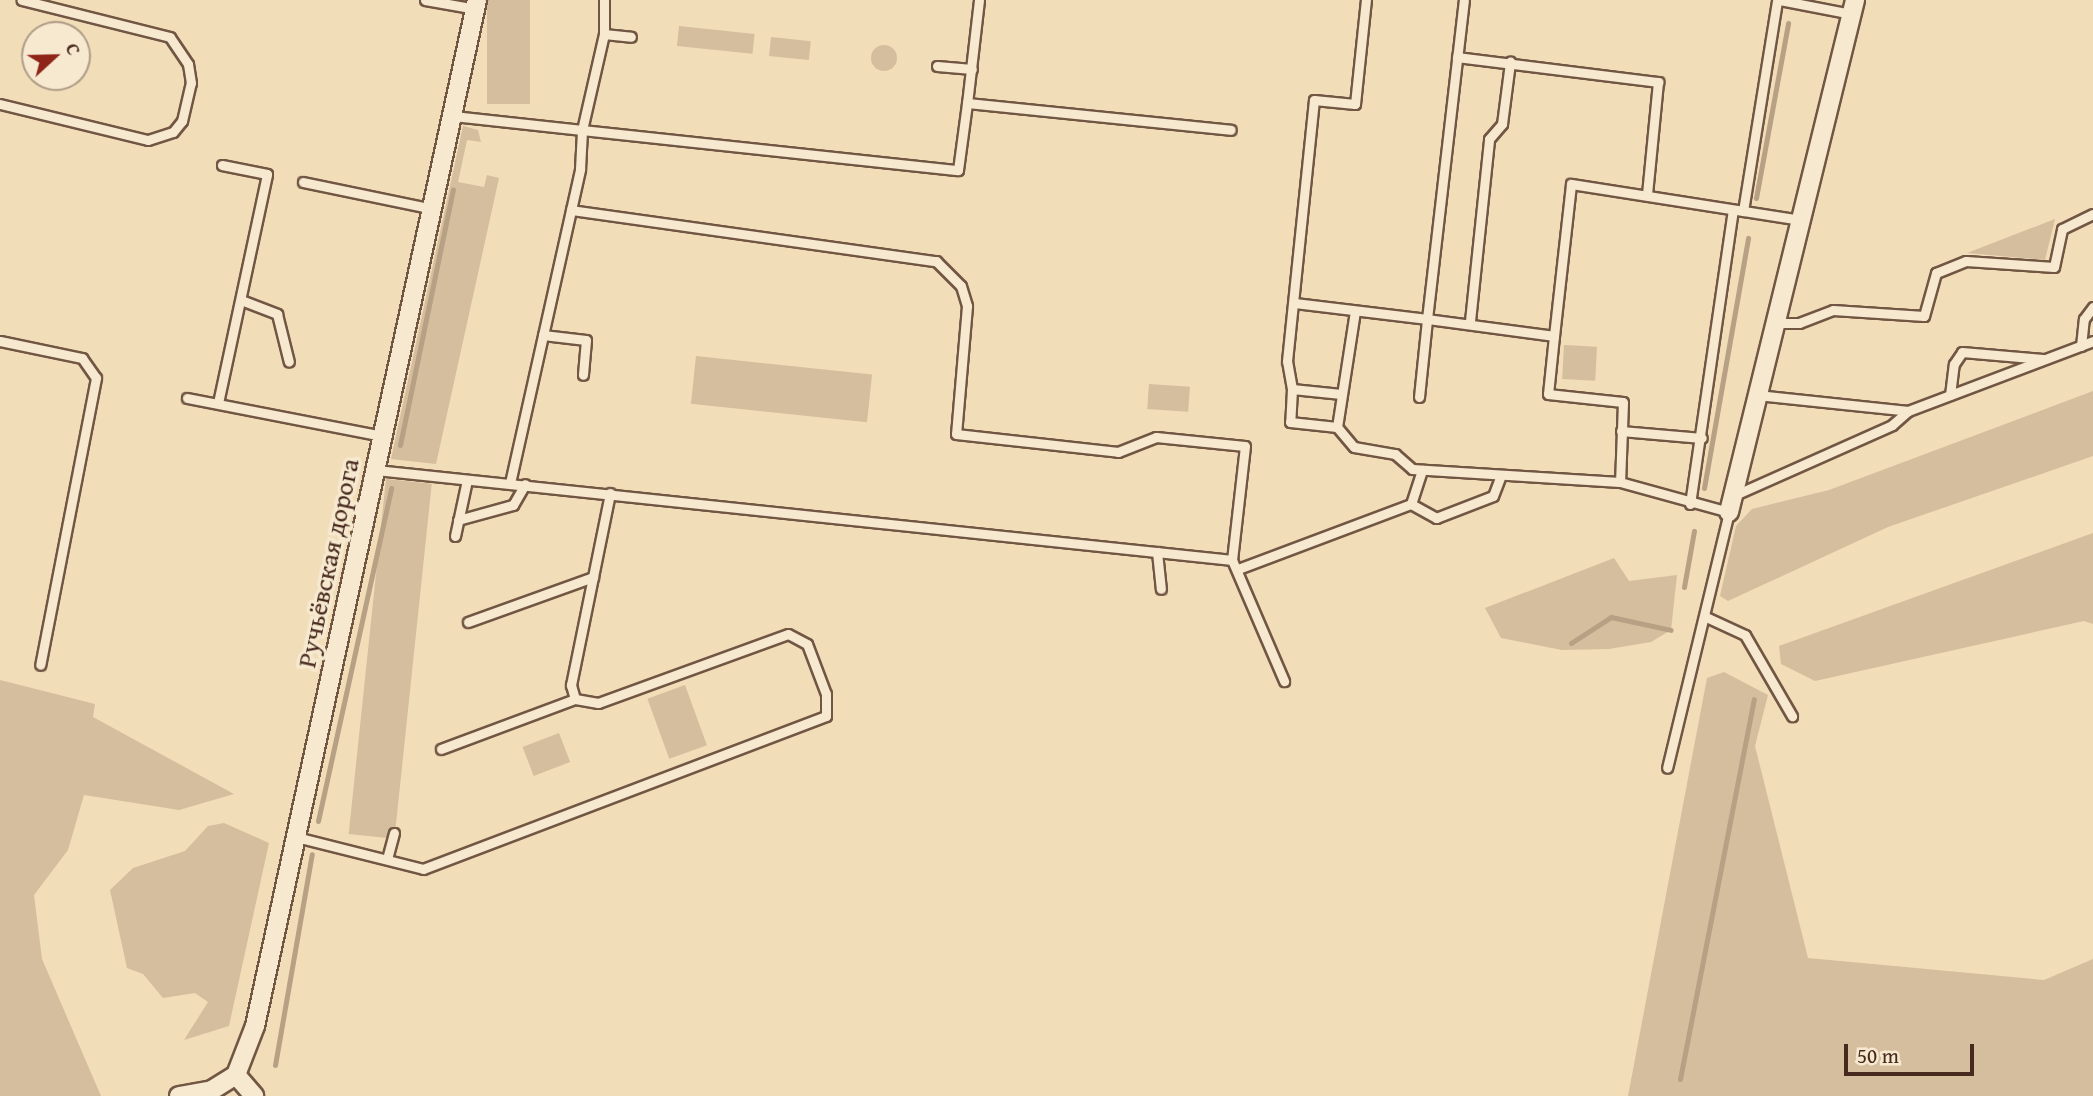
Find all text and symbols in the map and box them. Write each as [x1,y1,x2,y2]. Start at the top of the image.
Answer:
north arrow [21,21,91,91]
text: С [59,39,89,59]
street label: Ручьёвская дорога [291,456,365,670]
scale bar [1848,1030,1978,1074]
text: 50 m [1857,1040,1899,1071]

